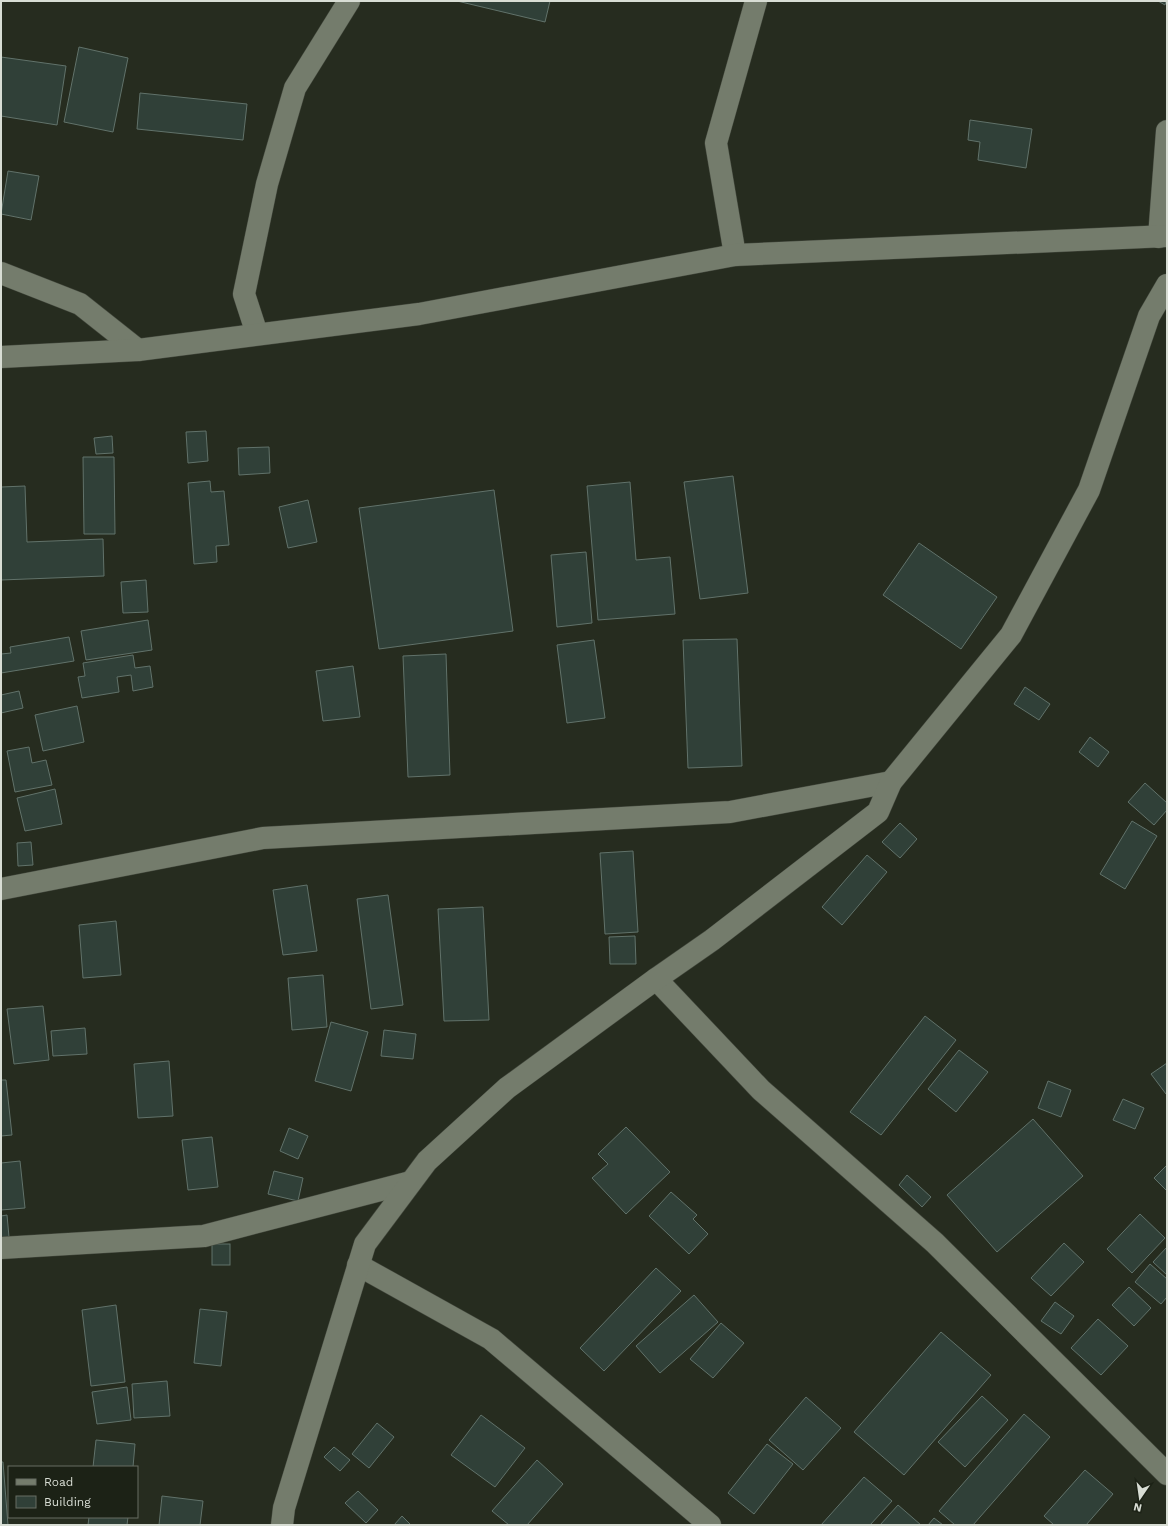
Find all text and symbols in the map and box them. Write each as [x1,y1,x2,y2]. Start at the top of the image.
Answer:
legend [8,1466,138,1518]
text: Road [44,1475,73,1489]
north arrow [1120,1478,1160,1518]
text: Building [44,1495,91,1509]
text: N [1132,1500,1143,1515]

